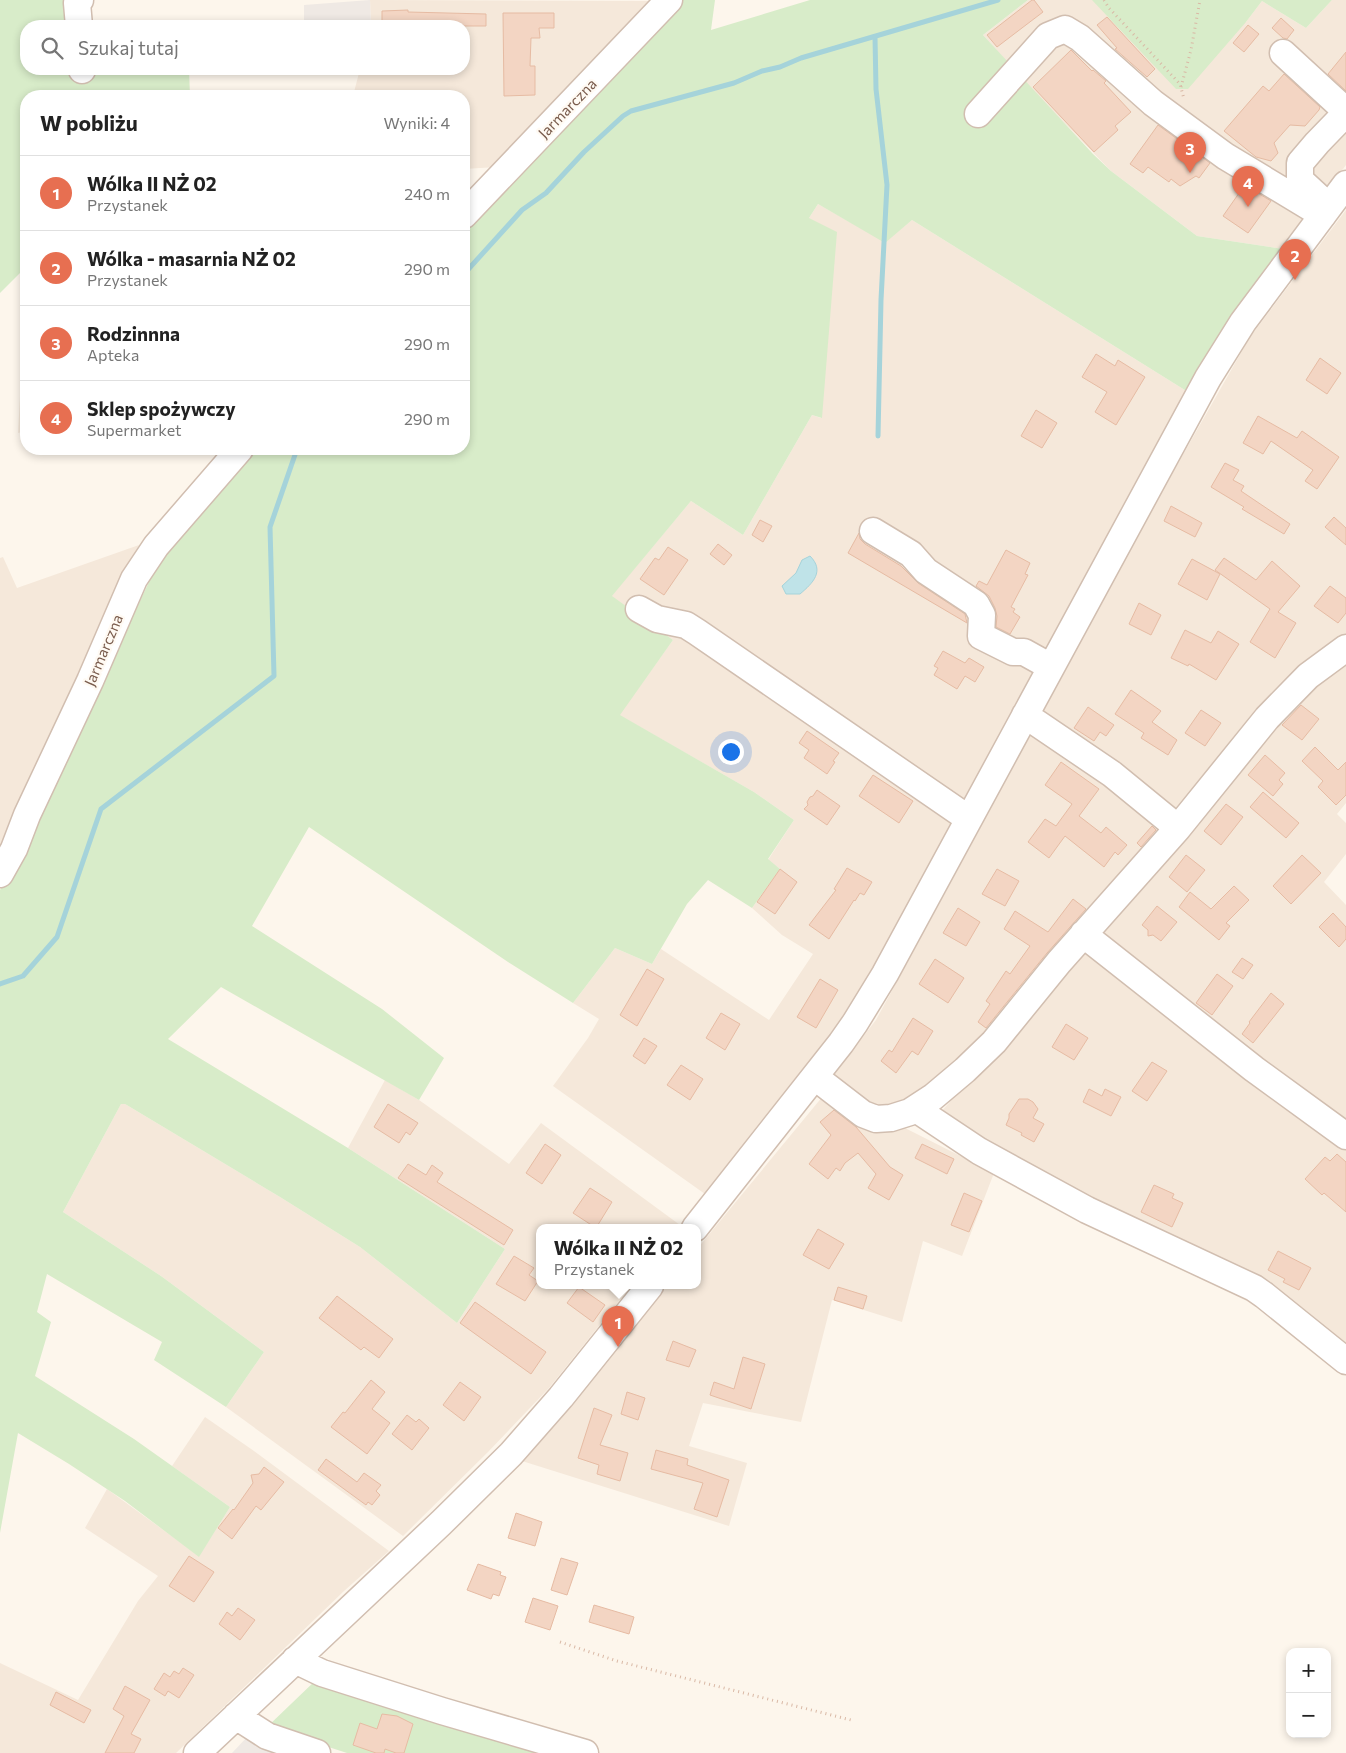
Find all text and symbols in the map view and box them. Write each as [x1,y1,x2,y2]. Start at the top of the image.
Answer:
search box [20,20,470,75]
icon: search [38,34,66,62]
text: Szukaj tutaj [78,36,179,59]
street label: Jarmarczna [534,74,600,142]
text: W pobliżu [40,110,138,135]
text: Wyniki: 4 [383,113,450,132]
pin: 3 [1174,132,1206,173]
pin: 4 [1232,166,1264,207]
text: Wólka II NŻ 02 [87,172,216,195]
text: 1 [52,184,60,203]
text: 240 m [404,184,450,203]
text: Przystanek [87,195,168,214]
pin: 2 [1279,239,1311,280]
text: Wólka - masarnia NŻ 02 [87,247,296,270]
text: 2 [51,259,61,278]
text: 290 m [404,259,450,278]
text: Przystanek [87,270,168,289]
text: Rodzinnna [87,322,180,345]
text: 3 [51,334,61,353]
text: 290 m [404,334,450,353]
text: Apteka [87,345,139,364]
text: Sklep spożywczy [87,397,236,420]
text: 4 [51,409,61,428]
text: 290 m [404,409,450,428]
text: Supermarket [87,420,182,439]
street label: Jarmarczna [80,611,126,689]
your location [718,739,744,765]
popup [536,1224,701,1289]
text: Wólka II NŻ 02 [554,1236,683,1259]
text: Przystanek [554,1259,635,1278]
pin: 1 [602,1306,634,1347]
map controls [1286,1648,1331,1738]
button: + [1286,1648,1331,1693]
button: − [1286,1693,1331,1738]

